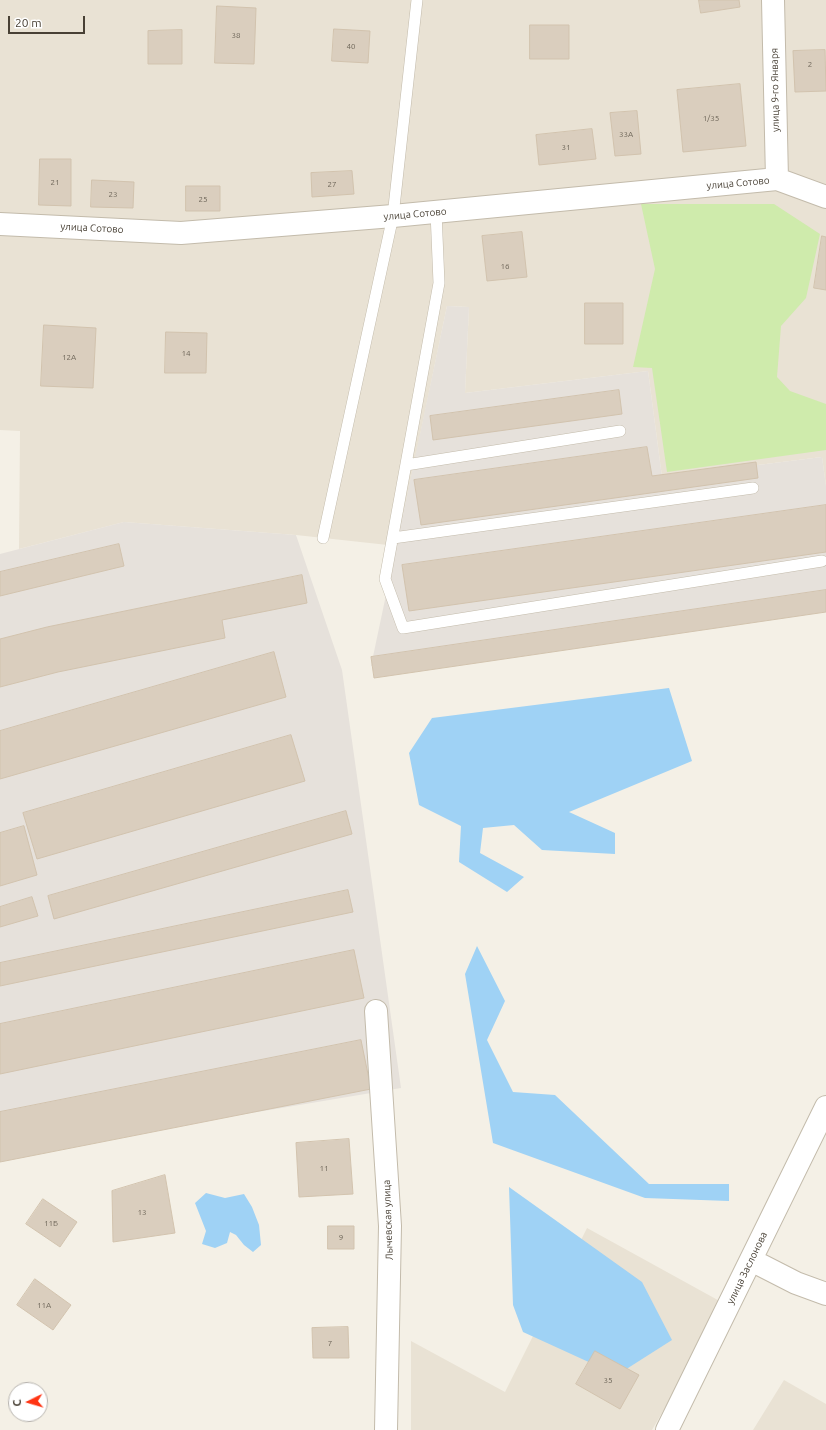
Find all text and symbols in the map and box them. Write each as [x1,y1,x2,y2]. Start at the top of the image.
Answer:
scale bar [10,8,87,34]
text: 20 m [15,16,42,29]
house number: 38 [231,30,241,40]
house number: 40 [346,41,356,51]
street label: улица 9-го Января [768,48,782,132]
house number: 2 [808,59,812,69]
house number: 1/35 [703,113,719,123]
house number: 33А [619,129,633,139]
house number: 31 [561,142,571,152]
street label: улица Сотово [706,174,770,192]
house number: 21 [50,177,60,187]
house number: 27 [327,179,337,189]
house number: 23 [108,189,118,199]
house number: 25 [198,194,208,204]
street label: улица Сотово [383,205,447,223]
street label: улица Сотово [60,220,124,236]
house number: 16 [500,261,510,271]
house number: 14 [181,348,191,358]
house number: 12А [62,352,76,362]
house number: 11 [319,1163,329,1173]
street label: Лычевская улица [381,1180,395,1260]
house number: 13 [137,1207,147,1217]
house number: 11Б [44,1218,58,1228]
street label: улица Заслонова [724,1230,770,1306]
house number: 9 [339,1232,343,1242]
house number: 11А [37,1300,51,1310]
house number: 7 [328,1338,332,1348]
house number: 35 [603,1375,613,1385]
north arrow [8,1382,48,1422]
text: С [11,1399,23,1407]

